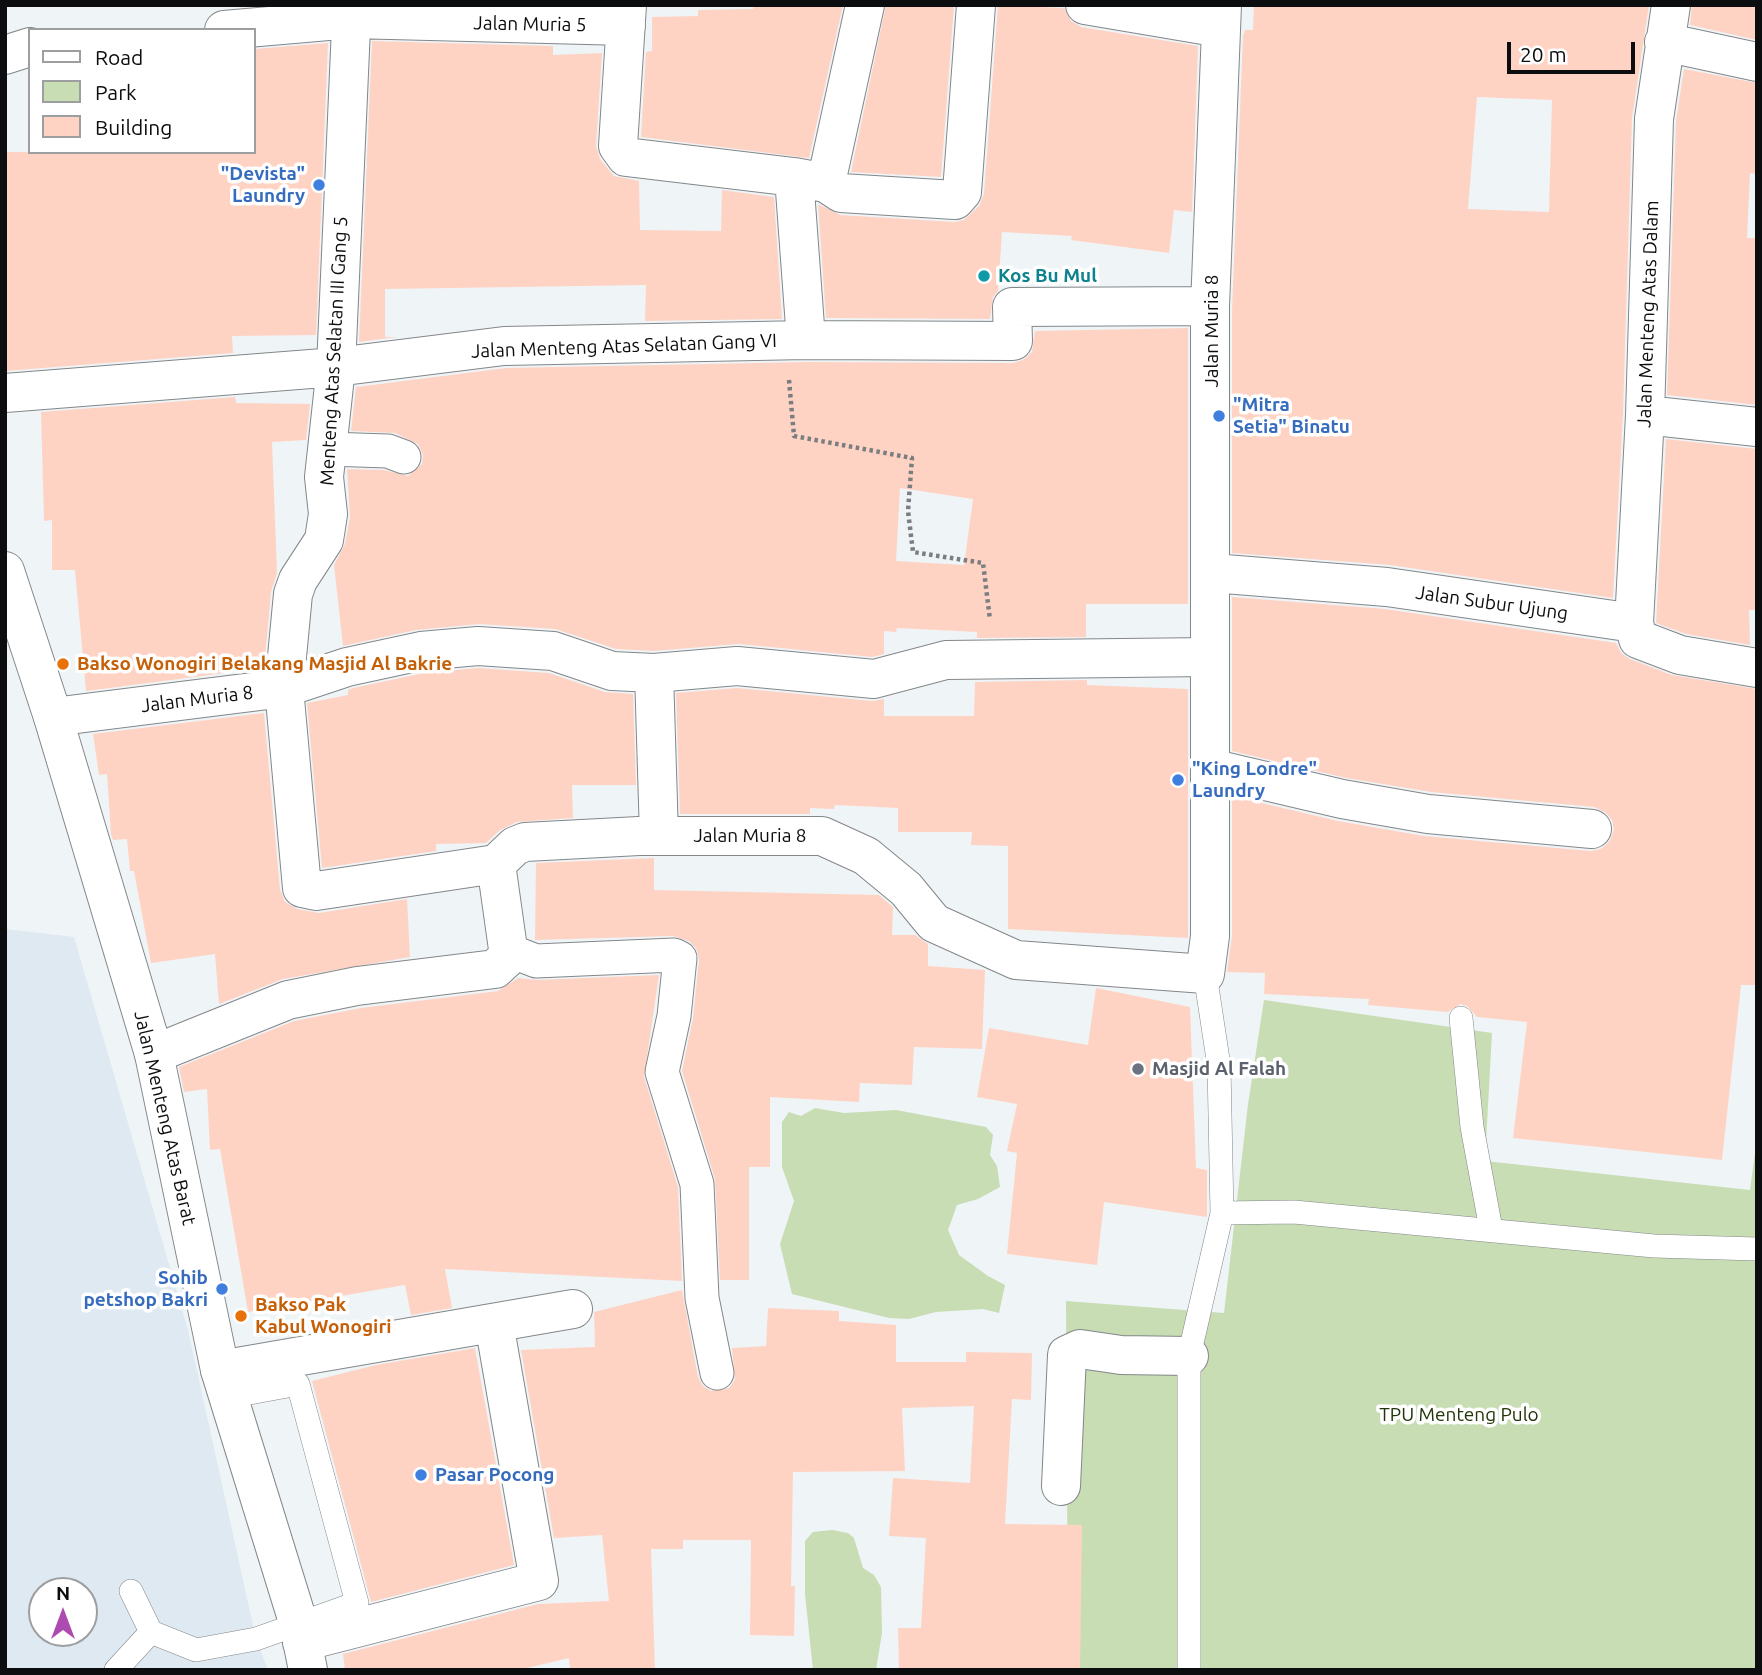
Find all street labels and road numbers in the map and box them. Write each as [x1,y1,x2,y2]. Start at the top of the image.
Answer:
street label: Jalan Muria 5 [473,12,587,36]
street label: Jalan Menteng Atas Dalam [1633,200,1663,428]
street label: Menteng Atas Selatan III Gang 5 [316,216,352,486]
street label: Jalan Muria 8 [1201,274,1223,388]
street label: Jalan Menteng Atas Selatan Gang VI [471,329,777,363]
street label: Jalan Subur Ujung [1414,581,1570,625]
street label: Jalan Muria 8 [139,681,255,717]
street label: Jalan Muria 8 [693,825,807,847]
street label: Jalan Menteng Atas Barat [129,1009,201,1227]

